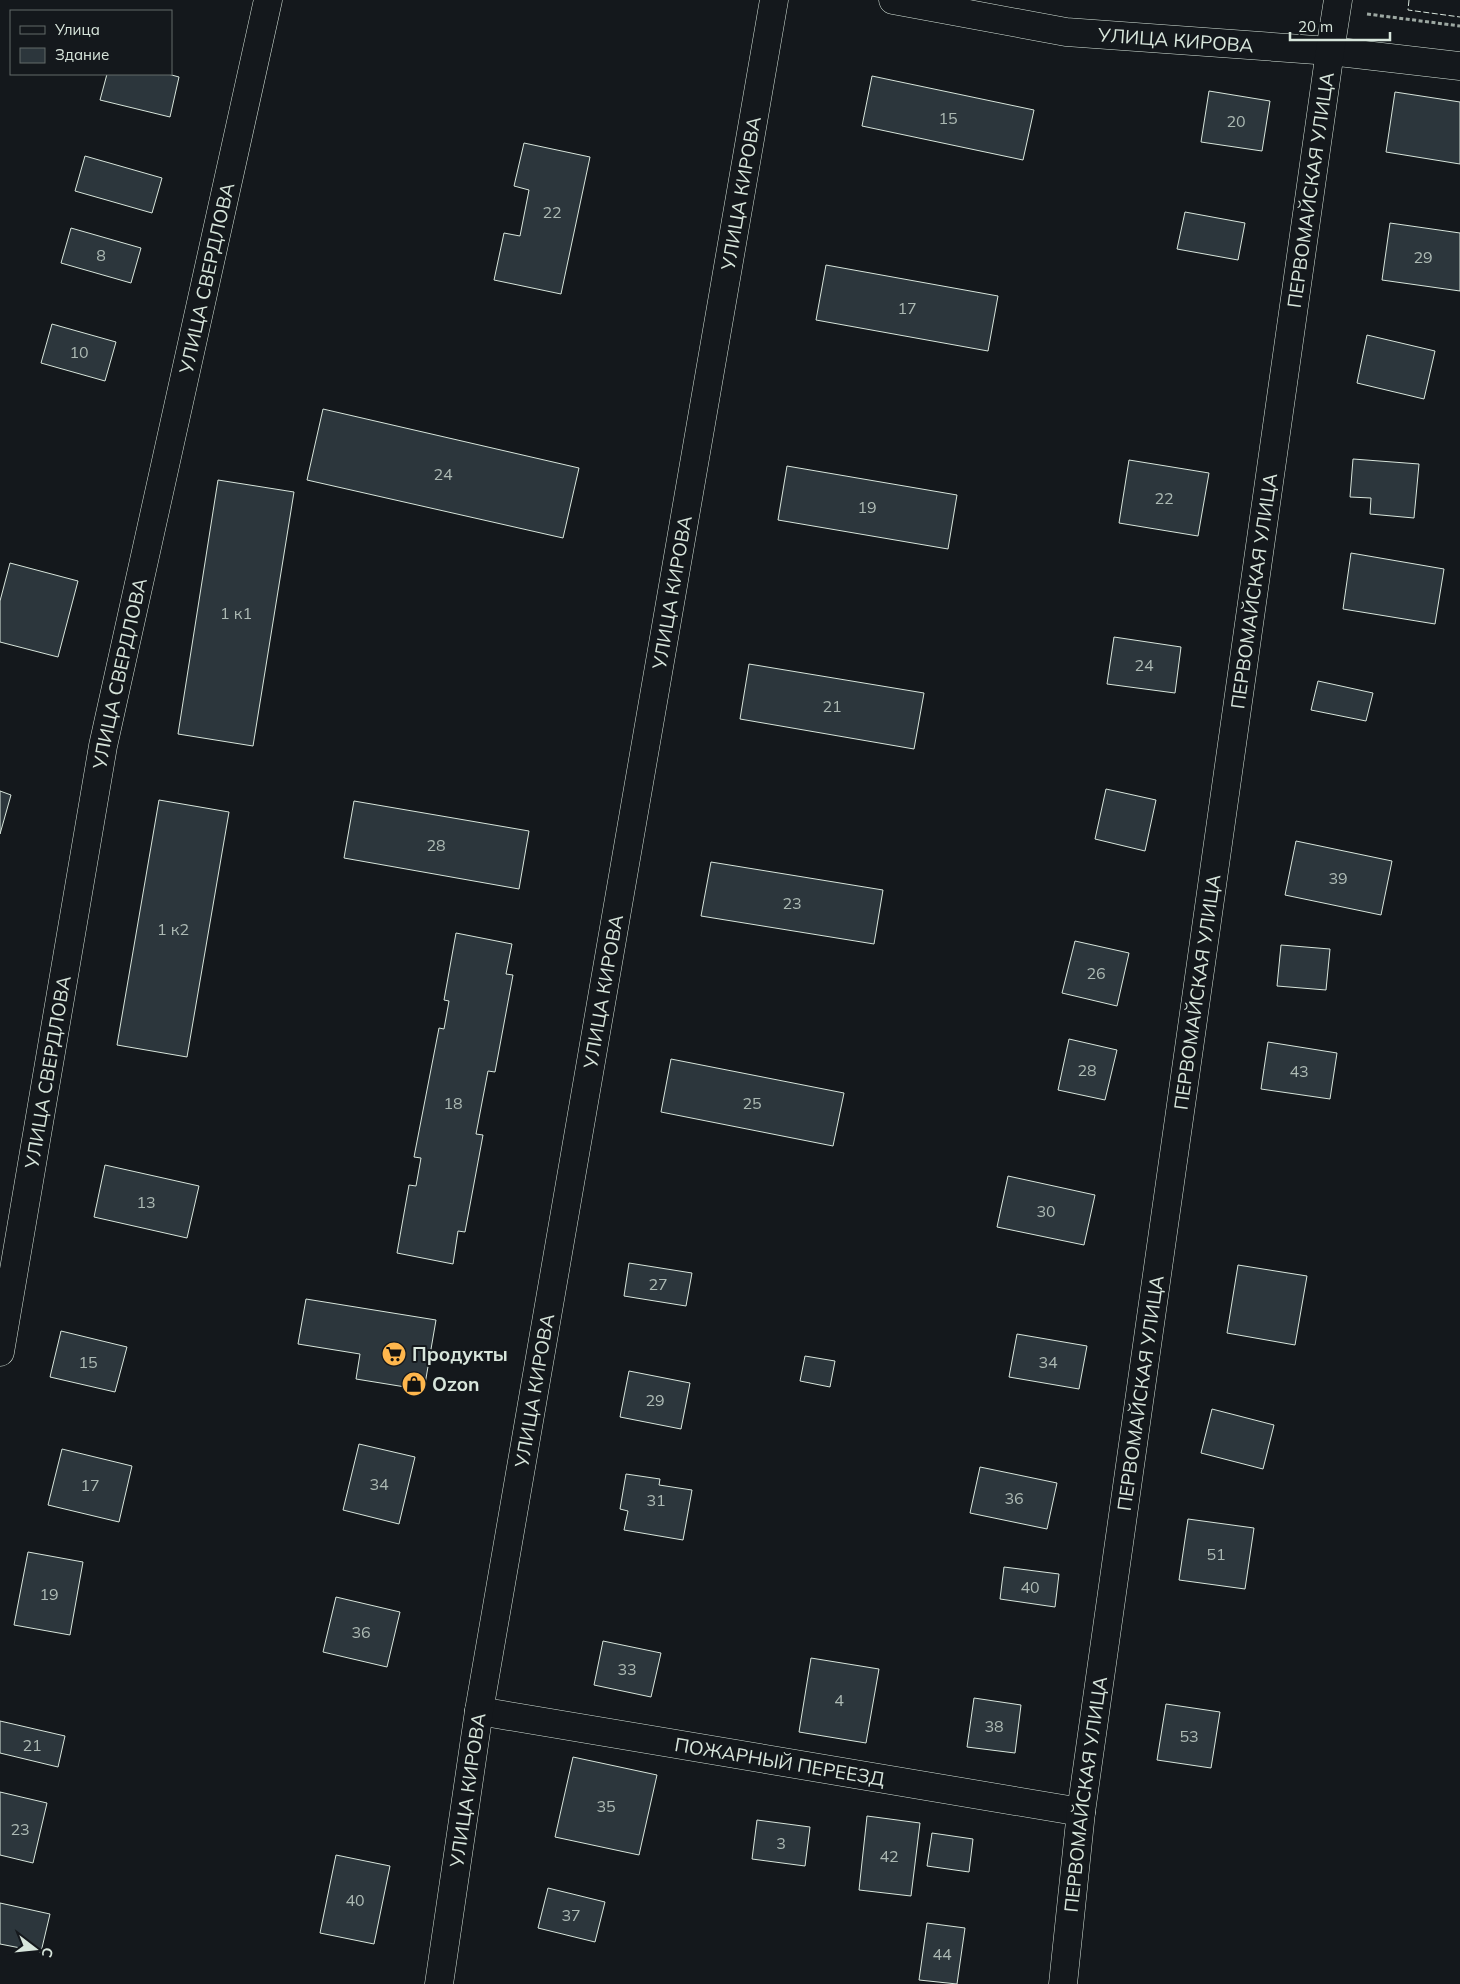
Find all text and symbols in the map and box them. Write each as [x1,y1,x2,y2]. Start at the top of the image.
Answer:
legend [10,10,172,75]
scale bar [1290,10,1390,42]
text: 20 m [1298,17,1333,36]
text: Улица [54,20,100,39]
street label: УЛИЦА КИРОВА [1096,22,1254,57]
text: Здание [55,45,109,64]
street label: ПЕРВОМАЙСКАЯ УЛИЦА [1282,71,1339,310]
house number: 15 [938,108,958,128]
house number: 20 [1226,111,1246,131]
street label: УЛИЦА КИРОВА [715,114,766,273]
street label: УЛИЦА СВЕРДЛОВА [174,180,239,377]
house number: 22 [542,202,562,222]
house number: 8 [96,245,106,265]
house number: 29 [1413,247,1433,267]
house number: 17 [897,298,917,318]
house number: 10 [69,342,89,362]
house number: 24 [433,464,453,484]
street label: ПЕРВОМАЙСКАЯ УЛИЦА [1225,472,1282,711]
house number: 22 [1154,488,1174,508]
house number: 19 [857,497,877,517]
street label: УЛИЦА КИРОВА [647,514,697,672]
street label: УЛИЦА СВЕРДЛОВА [87,576,152,772]
house number: 1 к1 [220,603,252,623]
house number: 24 [1134,655,1154,675]
house number: 21 [822,696,842,716]
house number: 28 [426,835,446,855]
house number: 39 [1328,868,1348,888]
street label: ПЕРВОМАЙСКАЯ УЛИЦА [1168,873,1225,1112]
house number: 23 [782,893,802,913]
street label: УЛИЦА КИРОВА [578,913,628,1071]
house number: 1 к2 [157,919,189,939]
house number: 26 [1086,963,1106,983]
street label: УЛИЦА СВЕРДЛОВА [19,974,76,1171]
house number: 28 [1077,1060,1097,1080]
house number: 43 [1289,1061,1309,1081]
house number: 18 [443,1093,463,1113]
house number: 25 [742,1093,762,1113]
house number: 13 [136,1192,156,1212]
house number: 30 [1036,1201,1056,1221]
house number: 27 [648,1274,668,1294]
street label: ПЕРВОМАЙСКАЯ УЛИЦА [1112,1274,1169,1513]
street label: УЛИЦА КИРОВА [509,1312,559,1470]
supermarket icon: Продукты [381,1341,407,1367]
place label: Продукты [412,1342,508,1366]
house number: 15 [78,1352,98,1372]
house number: 34 [1038,1352,1058,1372]
shop icon: Ozon [401,1371,427,1397]
place label: Ozon [432,1372,479,1396]
house number: 29 [645,1390,665,1410]
house number: 34 [369,1474,389,1494]
house number: 17 [80,1475,100,1495]
house number: 36 [1004,1488,1024,1508]
house number: 31 [646,1490,666,1510]
house number: 51 [1206,1544,1226,1564]
house number: 40 [1020,1577,1040,1597]
house number: 19 [39,1584,59,1604]
house number: 36 [351,1622,371,1642]
house number: 33 [617,1659,637,1679]
street label: ПЕРВОМАЙСКАЯ УЛИЦА [1059,1675,1112,1914]
house number: 4 [834,1690,844,1710]
street label: УЛИЦА КИРОВА [444,1711,491,1870]
house number: 38 [984,1716,1004,1736]
house number: 53 [1179,1726,1199,1746]
street label: ПОЖАРНЫЙ ПЕРЕЕЗД [673,1732,887,1791]
house number: 21 [22,1735,42,1755]
house number: 35 [596,1796,616,1816]
house number: 23 [10,1819,30,1839]
house number: 3 [776,1833,786,1853]
house number: 42 [879,1846,899,1866]
house number: 40 [345,1890,365,1910]
house number: 37 [561,1905,581,1925]
north arrow [10,1924,60,1974]
house number: 44 [932,1944,952,1964]
text: С [38,1945,57,1960]

